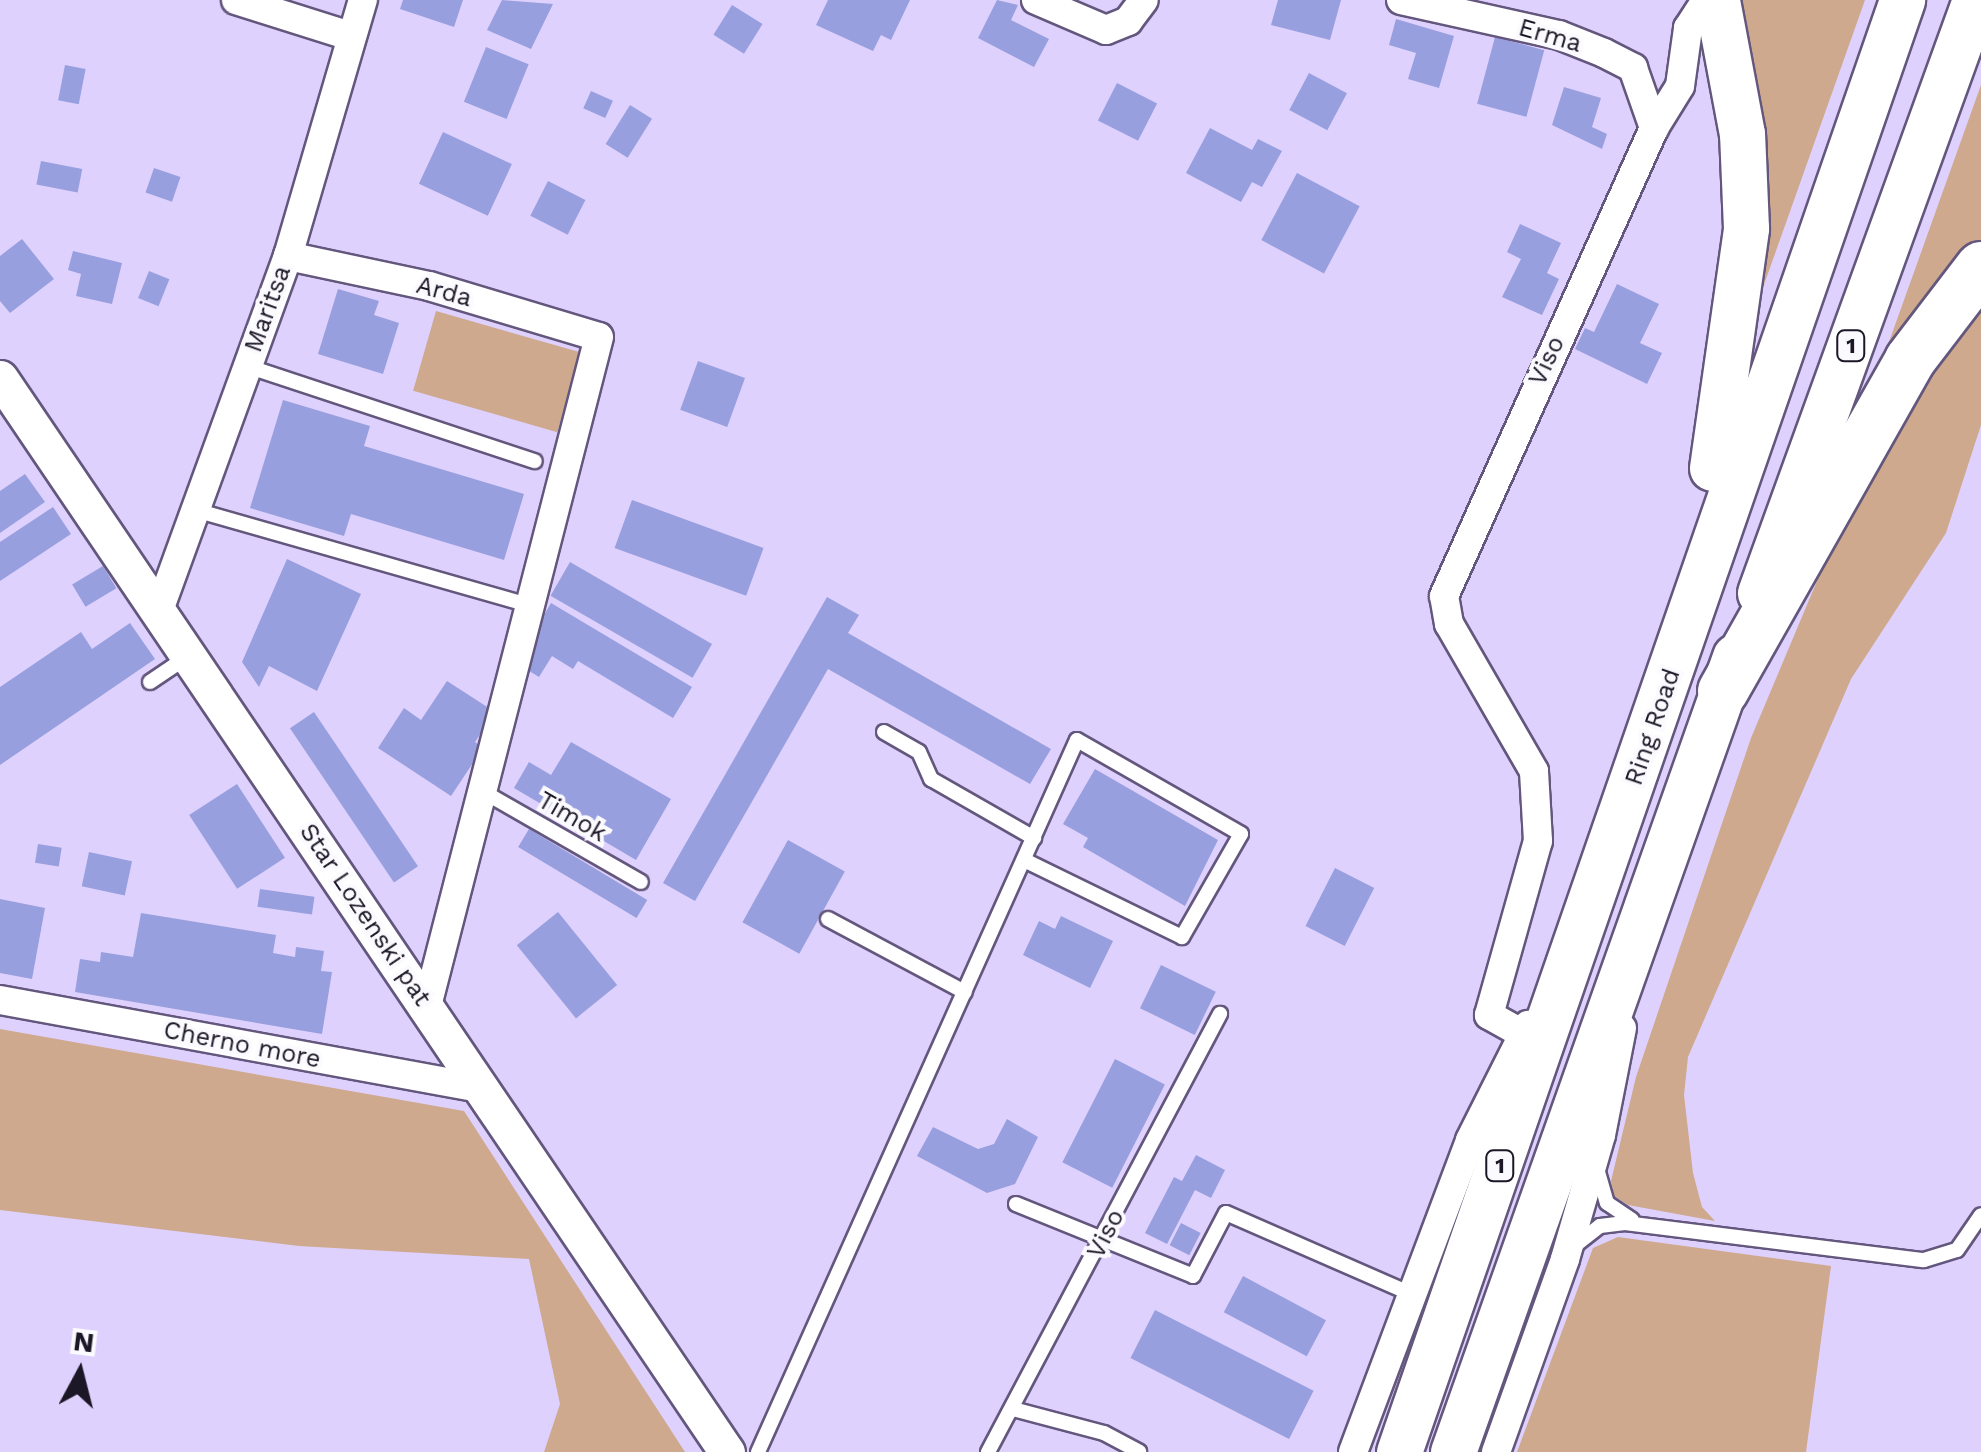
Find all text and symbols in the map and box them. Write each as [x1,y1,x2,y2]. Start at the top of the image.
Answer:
street label: Erma [1515,13,1585,59]
street label: Maritsa [239,262,297,356]
street label: Arda [413,270,475,314]
road number: 1 [1836,329,1866,363]
street label: Viso [1523,332,1571,390]
street label: Ring Road [1619,665,1687,789]
street label: Timok [532,785,612,849]
street label: Star Lozenski pat [293,818,437,1012]
street label: Cherno more [161,1015,323,1075]
road number: 1 [1485,1149,1515,1183]
street label: Viso [1081,1204,1131,1264]
north arrow [30,1322,130,1422]
text: N [71,1324,96,1359]

